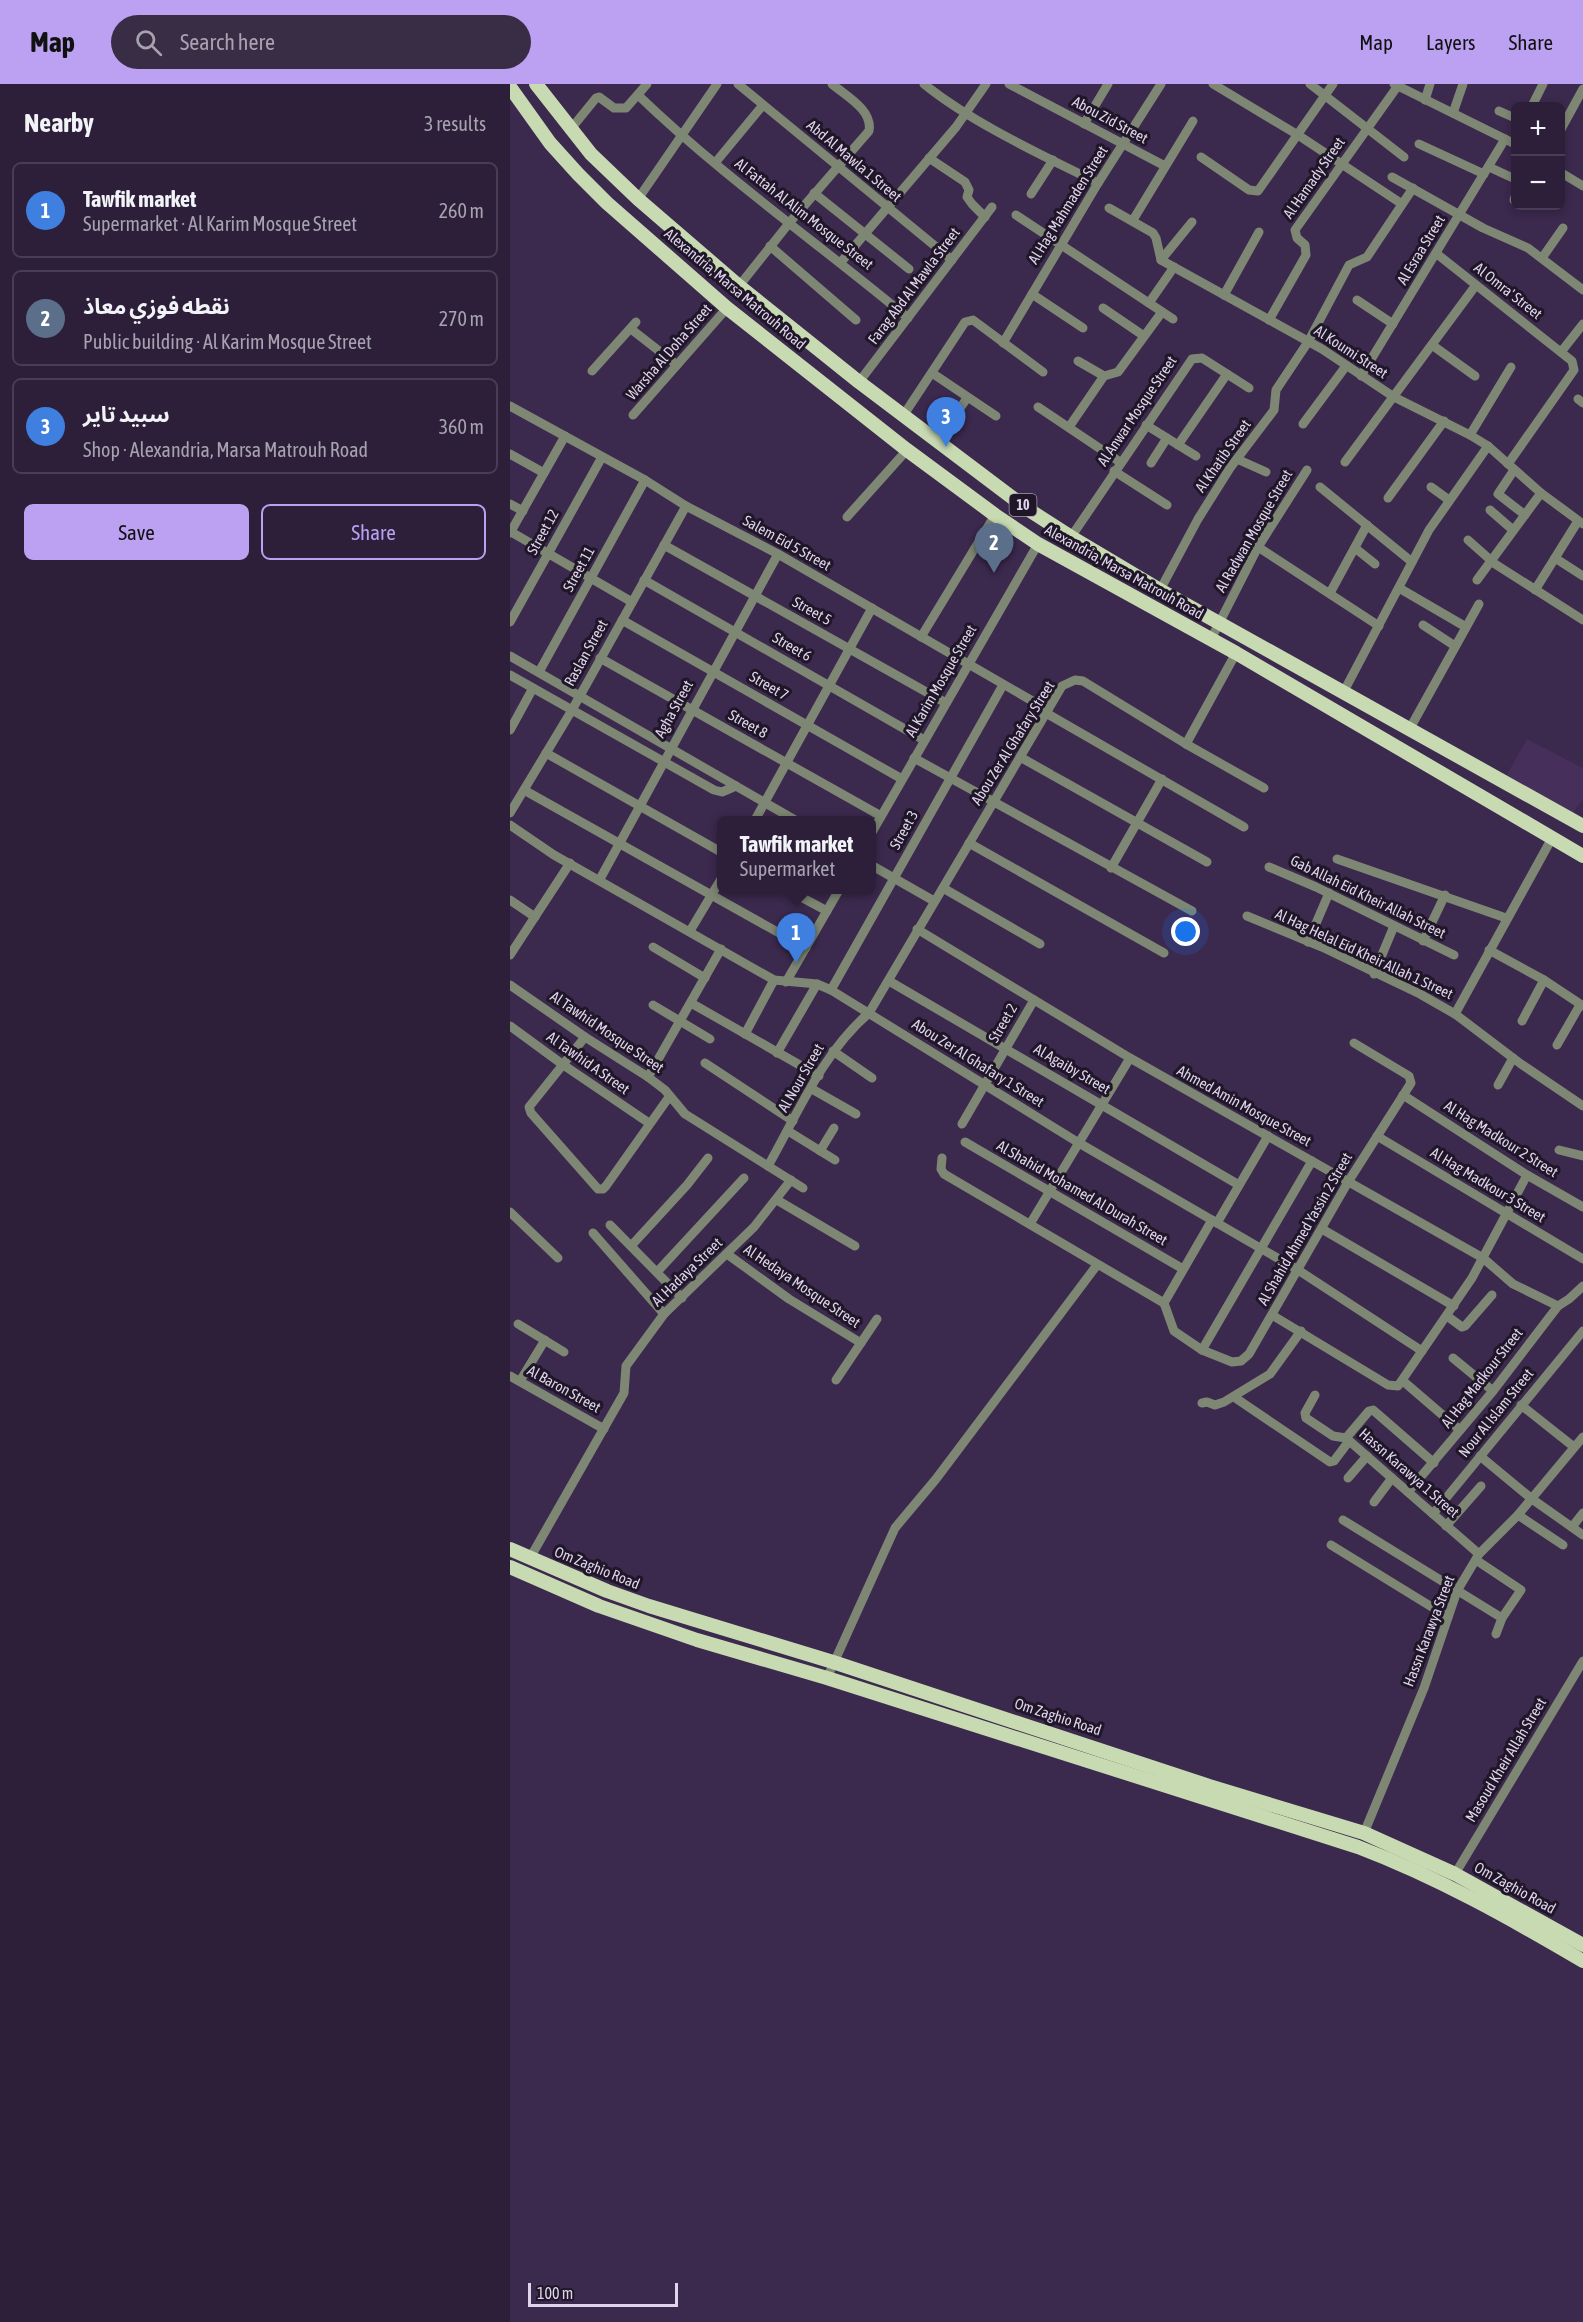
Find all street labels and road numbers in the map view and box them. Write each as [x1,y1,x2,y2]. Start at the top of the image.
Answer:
street label: Abou Zid Street [1070,93,1151,147]
street label: Abd Al Mawla 1 Street [804,116,905,205]
street label: Al Hamady Street [1279,134,1348,222]
street label: Al Hag Mahmaden Street [1024,143,1111,267]
street label: Al Fattah Al Alim Mosque Street [732,154,877,273]
street label: Al Esraa Street [1393,212,1448,288]
street label: Farag Abd Al Mawla Street [864,224,963,347]
street label: Alexandria, Marsa Matrouh Road [661,225,809,353]
street label: Al Omra' Street [1471,259,1546,322]
street label: Warsha Al Doha Street [622,300,715,403]
street label: Al Koumi Street [1311,322,1391,382]
street label: Al Anwar Mosque Street [1094,353,1180,469]
street label: Al Khatib Street [1191,416,1254,495]
street label: Al Radwan Mosque Street [1212,466,1296,595]
road number: 10 [1010,494,1036,516]
street label: Street 12 [523,506,562,557]
street label: Salem Eid 5 Street [740,511,834,574]
street label: Alexandria, Marsa Matrouh Road [1042,521,1206,622]
street label: Street 11 [559,543,598,594]
street label: Street 5 [790,593,835,628]
street label: Raslan Street [560,617,611,689]
street label: Al Karim Mosque Street [902,622,980,740]
street label: Street 6 [770,629,815,664]
street label: Street 7 [747,668,792,703]
street label: Agha Street [651,677,696,740]
street label: Abou Zer Al Ghafary Street [967,678,1058,808]
street label: Street 8 [726,706,771,741]
street label: Street 3 [886,807,921,852]
street label: Gab Allah Eid Kheir Allah Street [1288,852,1449,942]
street label: Al Hag Helal Eid Kheir Allah 1 Street [1273,905,1456,1002]
street label: Al Tawhid Mosque Street [547,987,667,1076]
street label: Street 2 [985,1000,1020,1045]
street label: Abou Zer Al Ghafary 1 Street [909,1015,1047,1110]
street label: Al Tawhid A Street [544,1028,633,1097]
street label: Al Agaiby Street [1031,1040,1113,1097]
street label: Al Nour Street [774,1041,827,1115]
street label: Ahmed Amin Mosque Street [1174,1062,1314,1150]
street label: Al Hag Madkour 2 Street [1441,1097,1561,1180]
street label: Al Shahid Mohamed Al Durah Street [994,1137,1171,1248]
street label: Al Hag Madkour 3 Street [1428,1144,1549,1226]
street label: Al Shahid Ahmed Yassin 2 Street [1254,1149,1355,1308]
street label: Al Hadaya Street [648,1234,725,1309]
street label: Al Hedaya Mosque Street [741,1240,864,1331]
street label: Al Hag Madkour Street [1437,1325,1526,1431]
street label: Al Baron Street [525,1361,604,1416]
street label: Nour Al Islam Street [1455,1365,1536,1460]
street label: Hassn Karawya 1 Street [1356,1425,1463,1521]
street label: Om Zaghio Road [552,1543,642,1592]
street label: Hassn Karawya Street [1400,1573,1458,1689]
street label: Om Zaghio Road [1013,1694,1104,1739]
street label: Masoud Kheir Allah Street [1462,1695,1549,1825]
street label: Om Zaghio Road [1472,1858,1559,1917]

